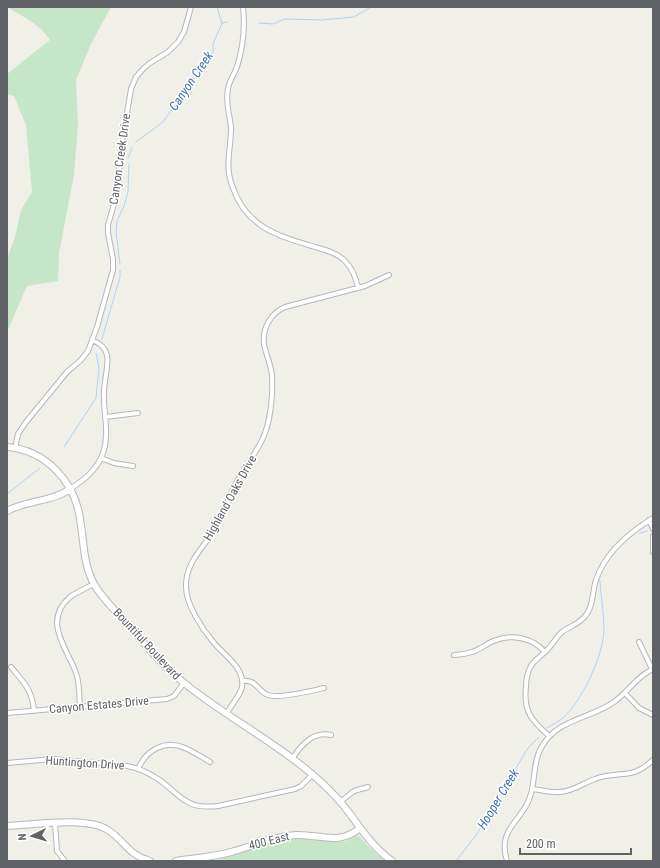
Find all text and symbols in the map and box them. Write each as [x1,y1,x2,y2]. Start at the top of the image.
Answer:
water label: Canyon Creek [166,48,216,113]
street label: Canyon Creek Drive [107,112,133,205]
street label: Highland Oaks Drive [201,453,259,543]
street label: Bountiful Boulevard [110,605,184,683]
street label: Canyon Estates Drive [49,694,150,716]
street label: Huntington Drive [45,753,125,773]
water label: Hooper Creek [474,766,522,832]
north arrow [12,816,52,856]
street label: 400 East [247,829,291,853]
scale bar [520,830,631,856]
text: N [16,833,29,841]
text: 200 m [526,837,556,851]

